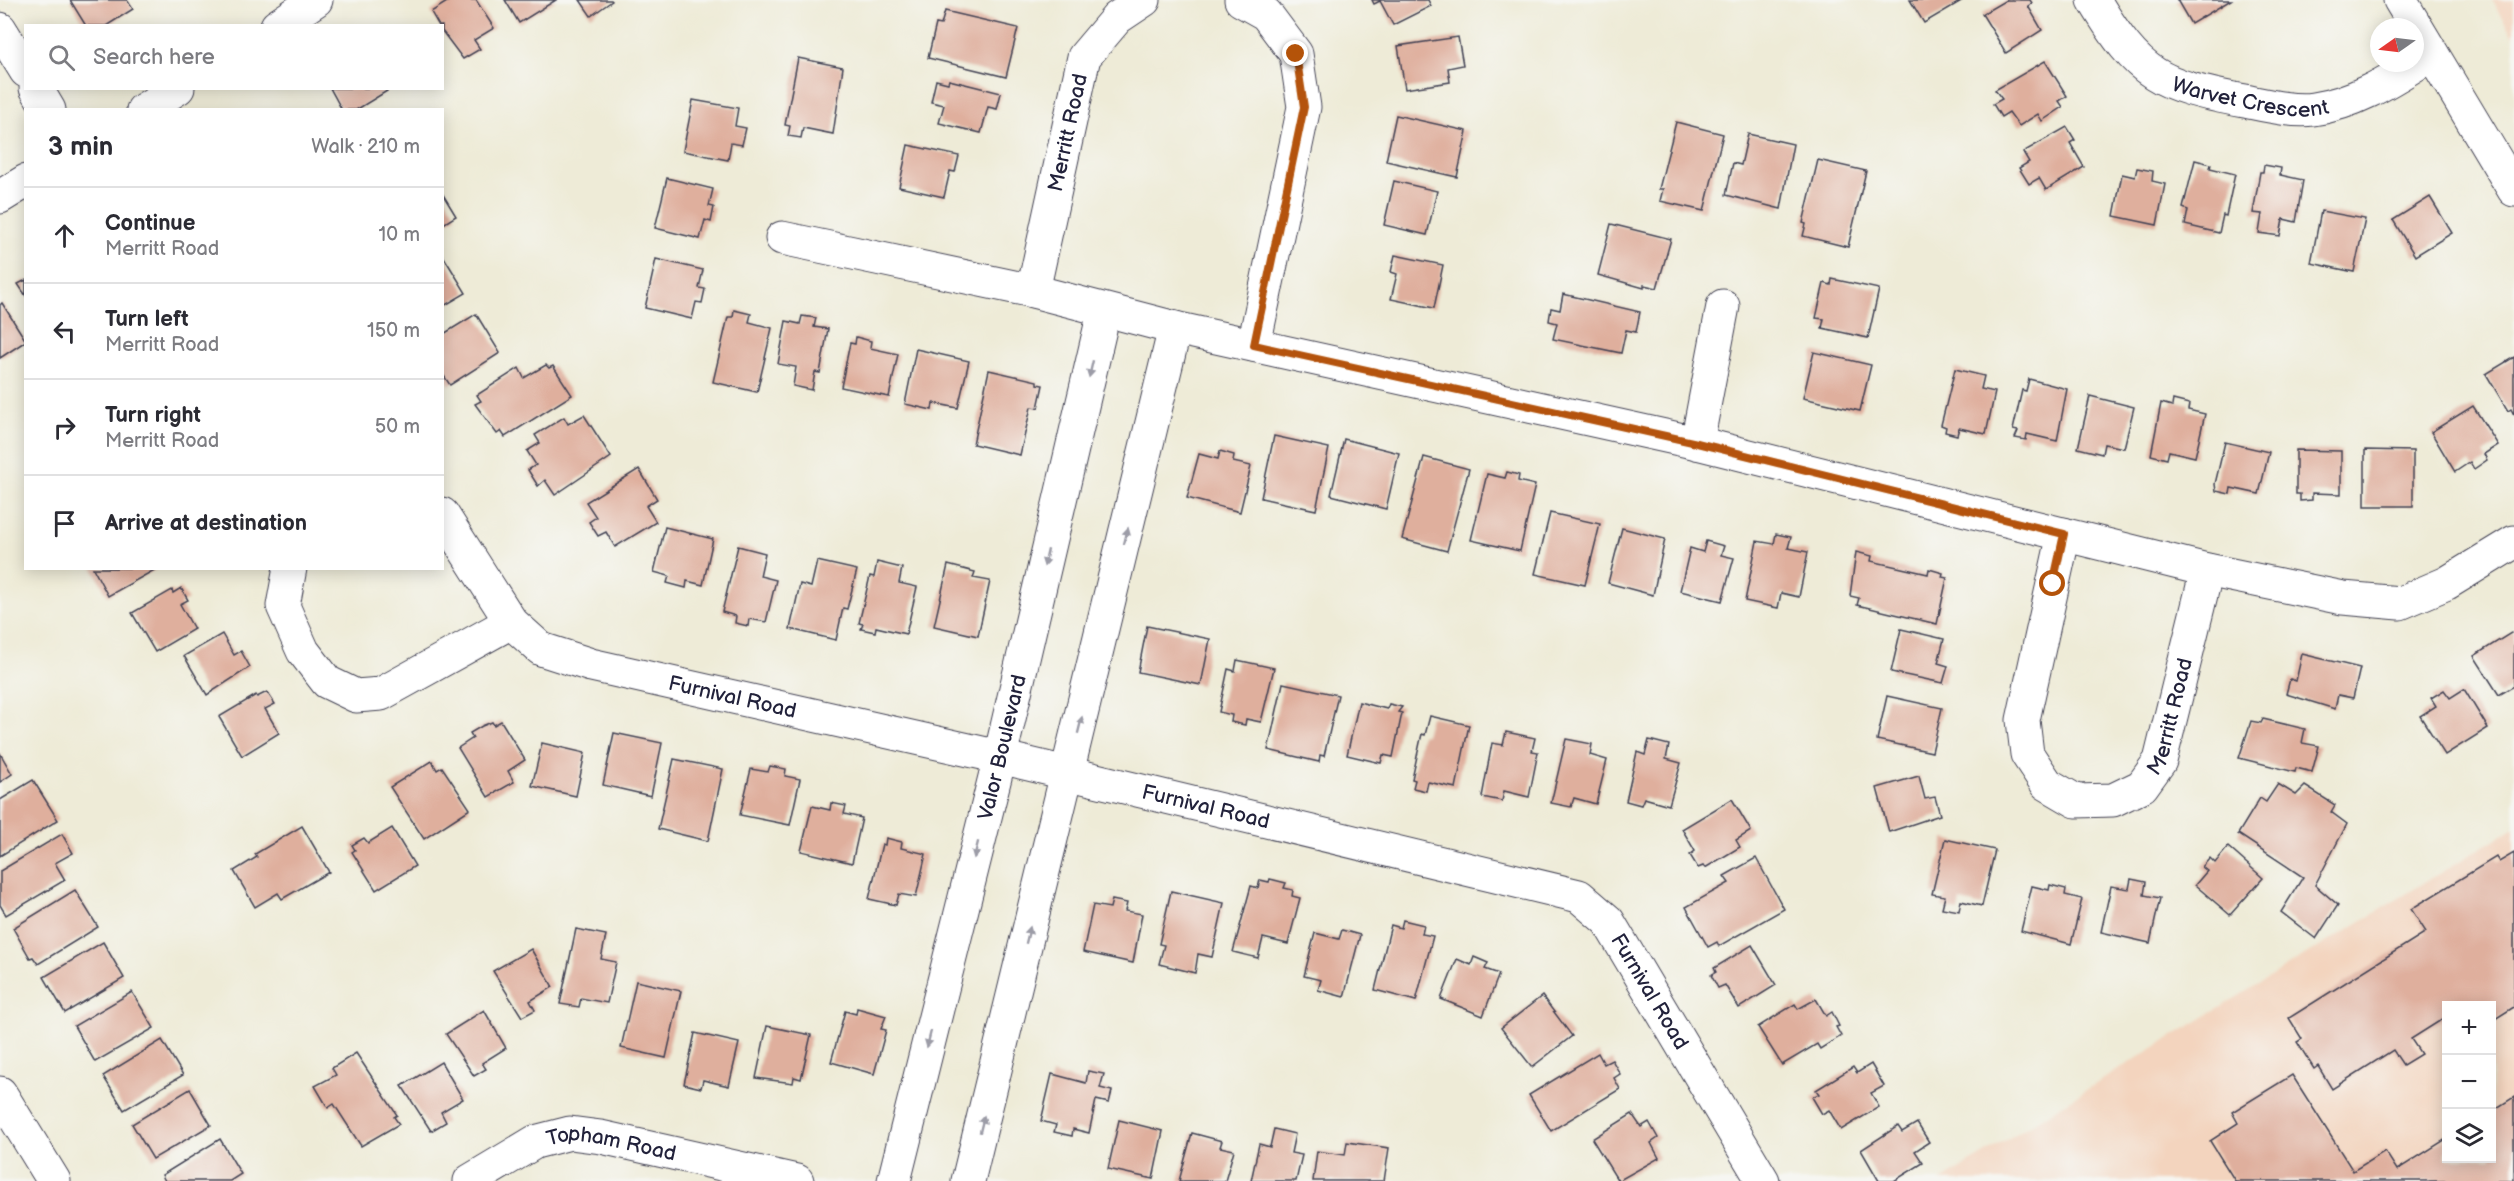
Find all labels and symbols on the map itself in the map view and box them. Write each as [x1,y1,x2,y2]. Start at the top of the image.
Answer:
north arrow [2370,18,2424,72]
route end [1282,40,1308,66]
street label: Merritt Road [1043,71,1093,194]
street label: Warvet Crescent [2168,72,2332,123]
one-way arrow [1085,359,1095,378]
one-way arrow [1122,526,1132,545]
one-way arrow [1041,549,1051,568]
route start [2039,570,2065,596]
street label: Merritt Road [2142,656,2198,780]
street label: Furnival Road [666,671,799,724]
street label: Valor Boulevard [973,672,1032,823]
one-way arrow [1076,716,1086,734]
street label: Furnival Road [1139,780,1272,834]
one-way arrow [971,841,981,859]
one-way arrow [1024,926,1034,944]
street label: Furnival Road [1605,929,1694,1054]
one-way arrow [924,1031,933,1049]
one-way arrow [978,1115,988,1133]
street label: Topham Road [544,1121,679,1166]

